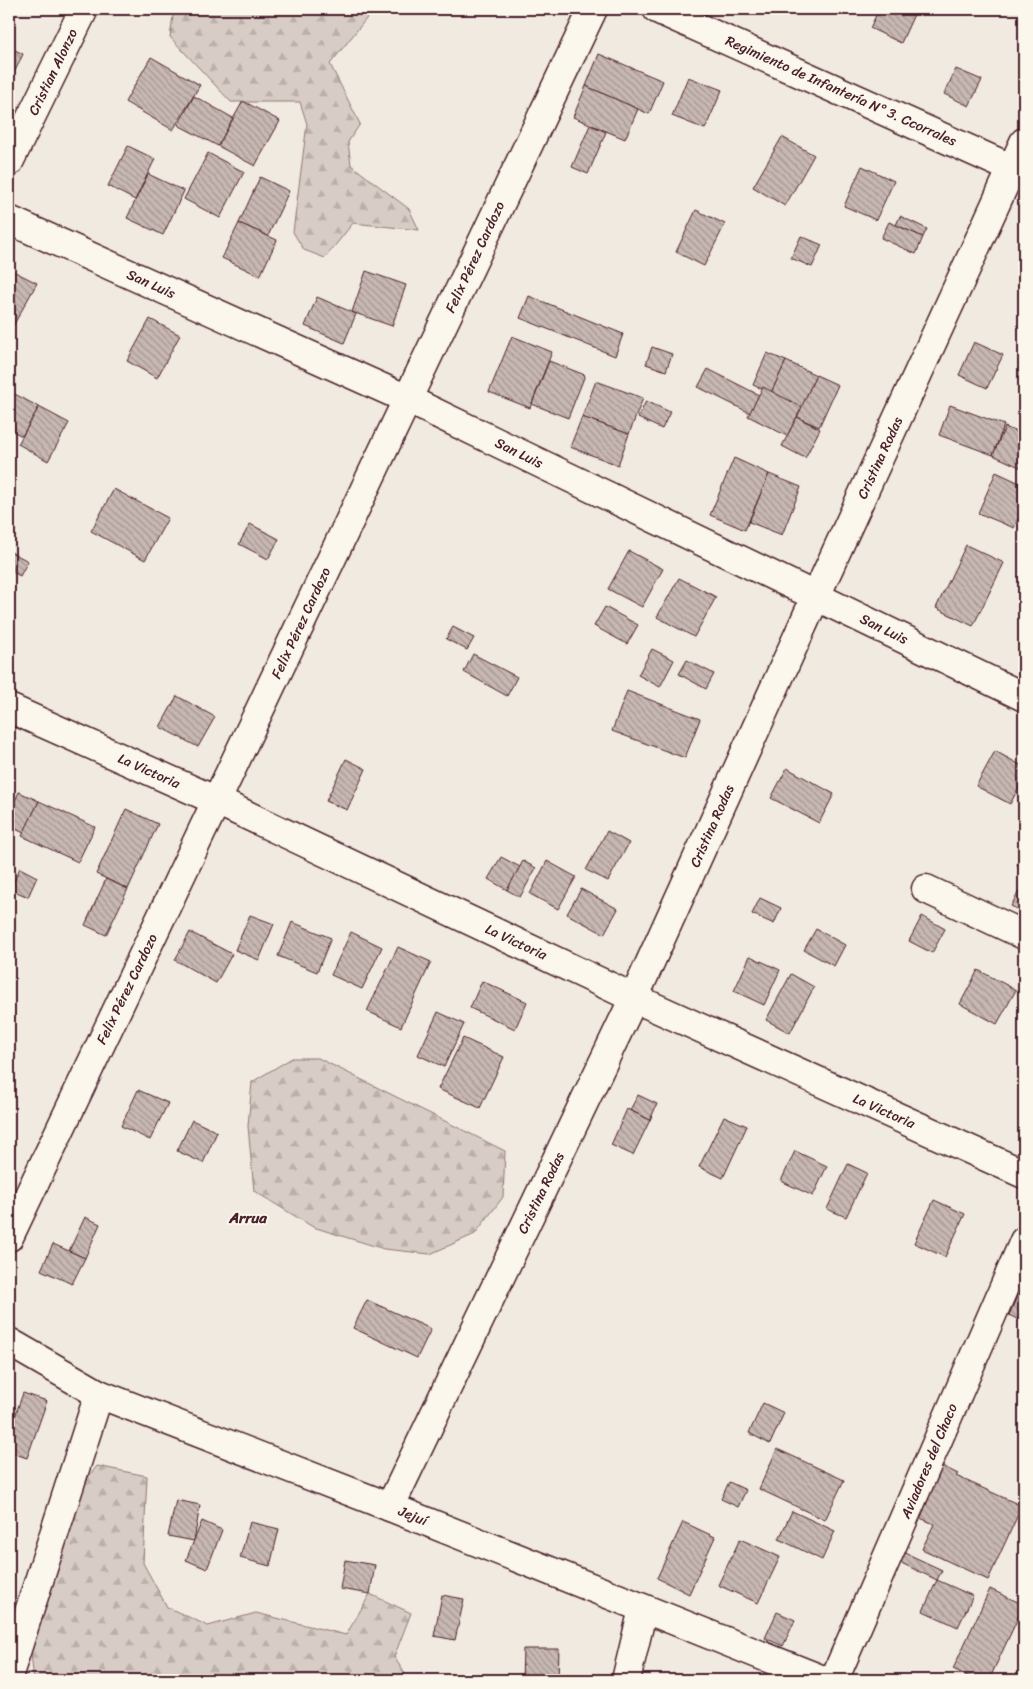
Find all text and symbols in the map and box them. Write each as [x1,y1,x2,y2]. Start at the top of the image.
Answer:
street label: Cristian Alonzo [21,24,85,120]
street label: Regimiento de Infantería N° 3. Ccorrales [721,29,961,154]
street label: Felix Pérez Cardozo [438,197,512,317]
street label: San Luis [122,262,180,306]
street label: Cristina Rodas [850,412,910,503]
street label: San Luis [490,431,548,476]
street label: Felix Pérez Cardozo [264,563,338,683]
street label: San Luis [855,607,913,652]
street label: La Victoria [114,746,185,796]
street label: Cristina Rodas [683,780,741,871]
street label: La Victoria [481,917,552,968]
street label: Felix Pérez Cardozo [89,929,165,1049]
street label: La Victoria [849,1086,920,1136]
street label: Cristina Rodas [510,1148,572,1238]
district label: Arrua [228,1205,267,1231]
street label: Aviadores del Chaco [893,1399,965,1524]
street label: Jejuí [394,1498,433,1534]

